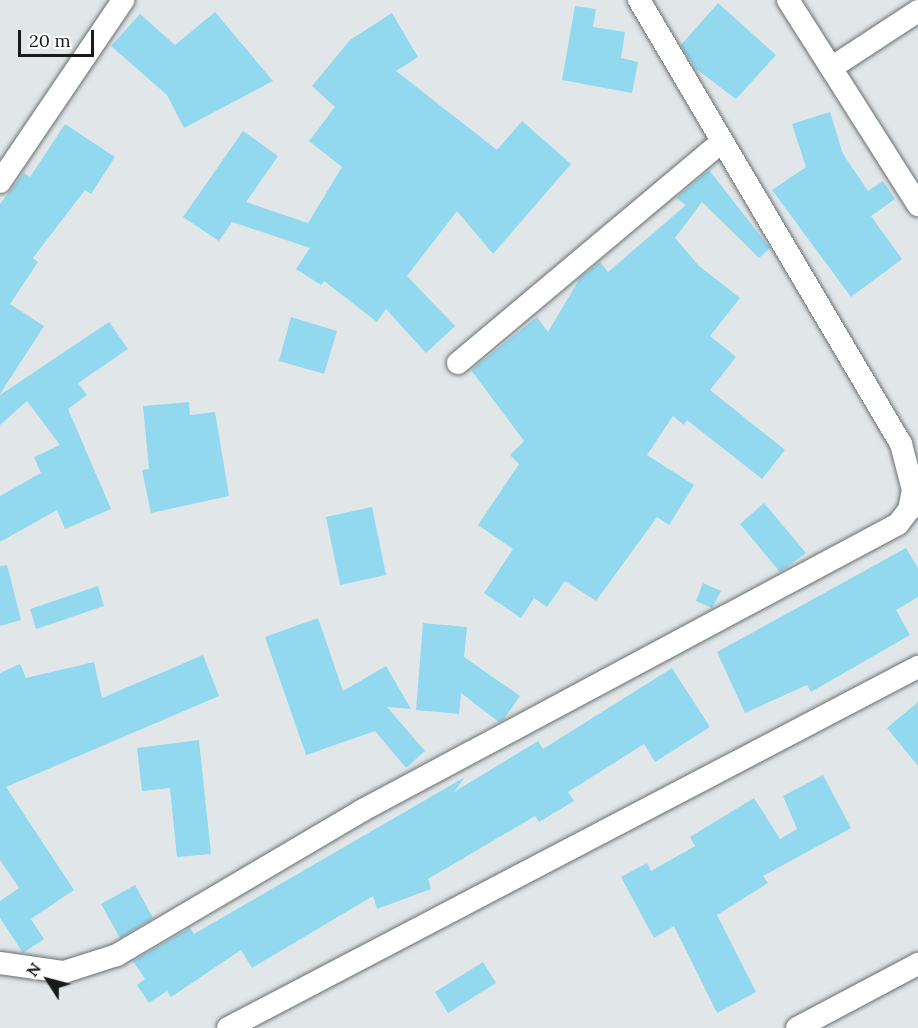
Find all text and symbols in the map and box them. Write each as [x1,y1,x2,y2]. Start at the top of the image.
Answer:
scale bar [21,18,98,56]
text: 20 m [29,29,71,52]
north arrow [18,950,78,1010]
text: N [22,959,45,980]

